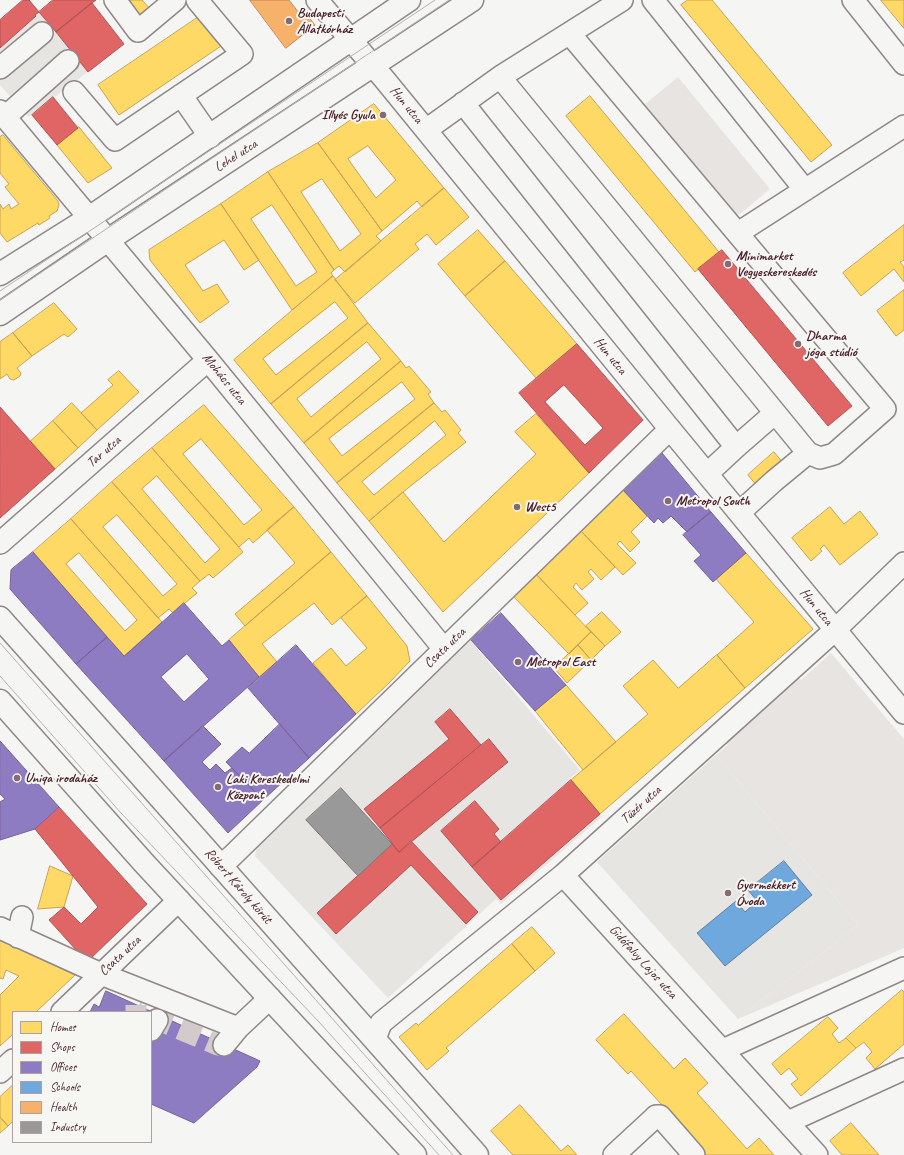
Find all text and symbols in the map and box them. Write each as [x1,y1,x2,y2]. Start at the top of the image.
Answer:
place label: Budapesti Állatkórház [297,5,352,38]
marker: Budapesti Állatkórház [284,16,294,26]
street label: Hun utca [386,83,426,127]
place label: Illyés Gyula [321,107,375,123]
marker: Illyés Gyula [378,110,388,120]
street label: Lehel utca [211,136,261,176]
place label: Minimarket Vegyeskereskedés [736,248,816,280]
marker: Minimarket Vegyeskereskedés [723,259,733,269]
place label: Dharma jóga stúdió [806,328,857,360]
street label: Hun utca [590,334,630,378]
marker: Dharma jóga stúdió [793,339,803,349]
street label: Mohács utca [198,350,250,408]
street label: Tar utca [83,433,125,471]
place label: Metropol South [676,493,750,509]
marker: Metropol South [663,496,673,506]
place label: West5 [525,499,556,515]
marker: West5 [512,502,522,512]
street label: Hun utca [796,585,836,629]
street label: Csata utca [421,624,469,672]
place label: Metropol East [526,654,595,670]
marker: Metropol East [513,657,523,667]
place label: Uniqa irodaház [25,770,97,786]
place label: Laki Kereskedelmi Központ [226,771,309,804]
marker: Uniqa irodaház [12,773,22,783]
marker: Laki Kereskedelmi Központ [213,782,223,792]
street label: Tüzér utca [617,782,665,828]
street label: Róbert Károly körút [201,845,275,927]
place label: Gyermekkert Óvoda [736,877,795,910]
marker: Gyermekkert Óvoda [723,888,733,898]
street label: Gidófalvy Lajos utca [605,922,681,1002]
street label: Csata utca [95,932,145,980]
legend [12,1011,152,1143]
text: Homes [50,1019,76,1035]
text: Shops [50,1039,75,1055]
text: Offices [50,1059,76,1075]
text: Schools [50,1079,80,1095]
text: Health [50,1099,77,1115]
text: Industry [50,1119,86,1135]

